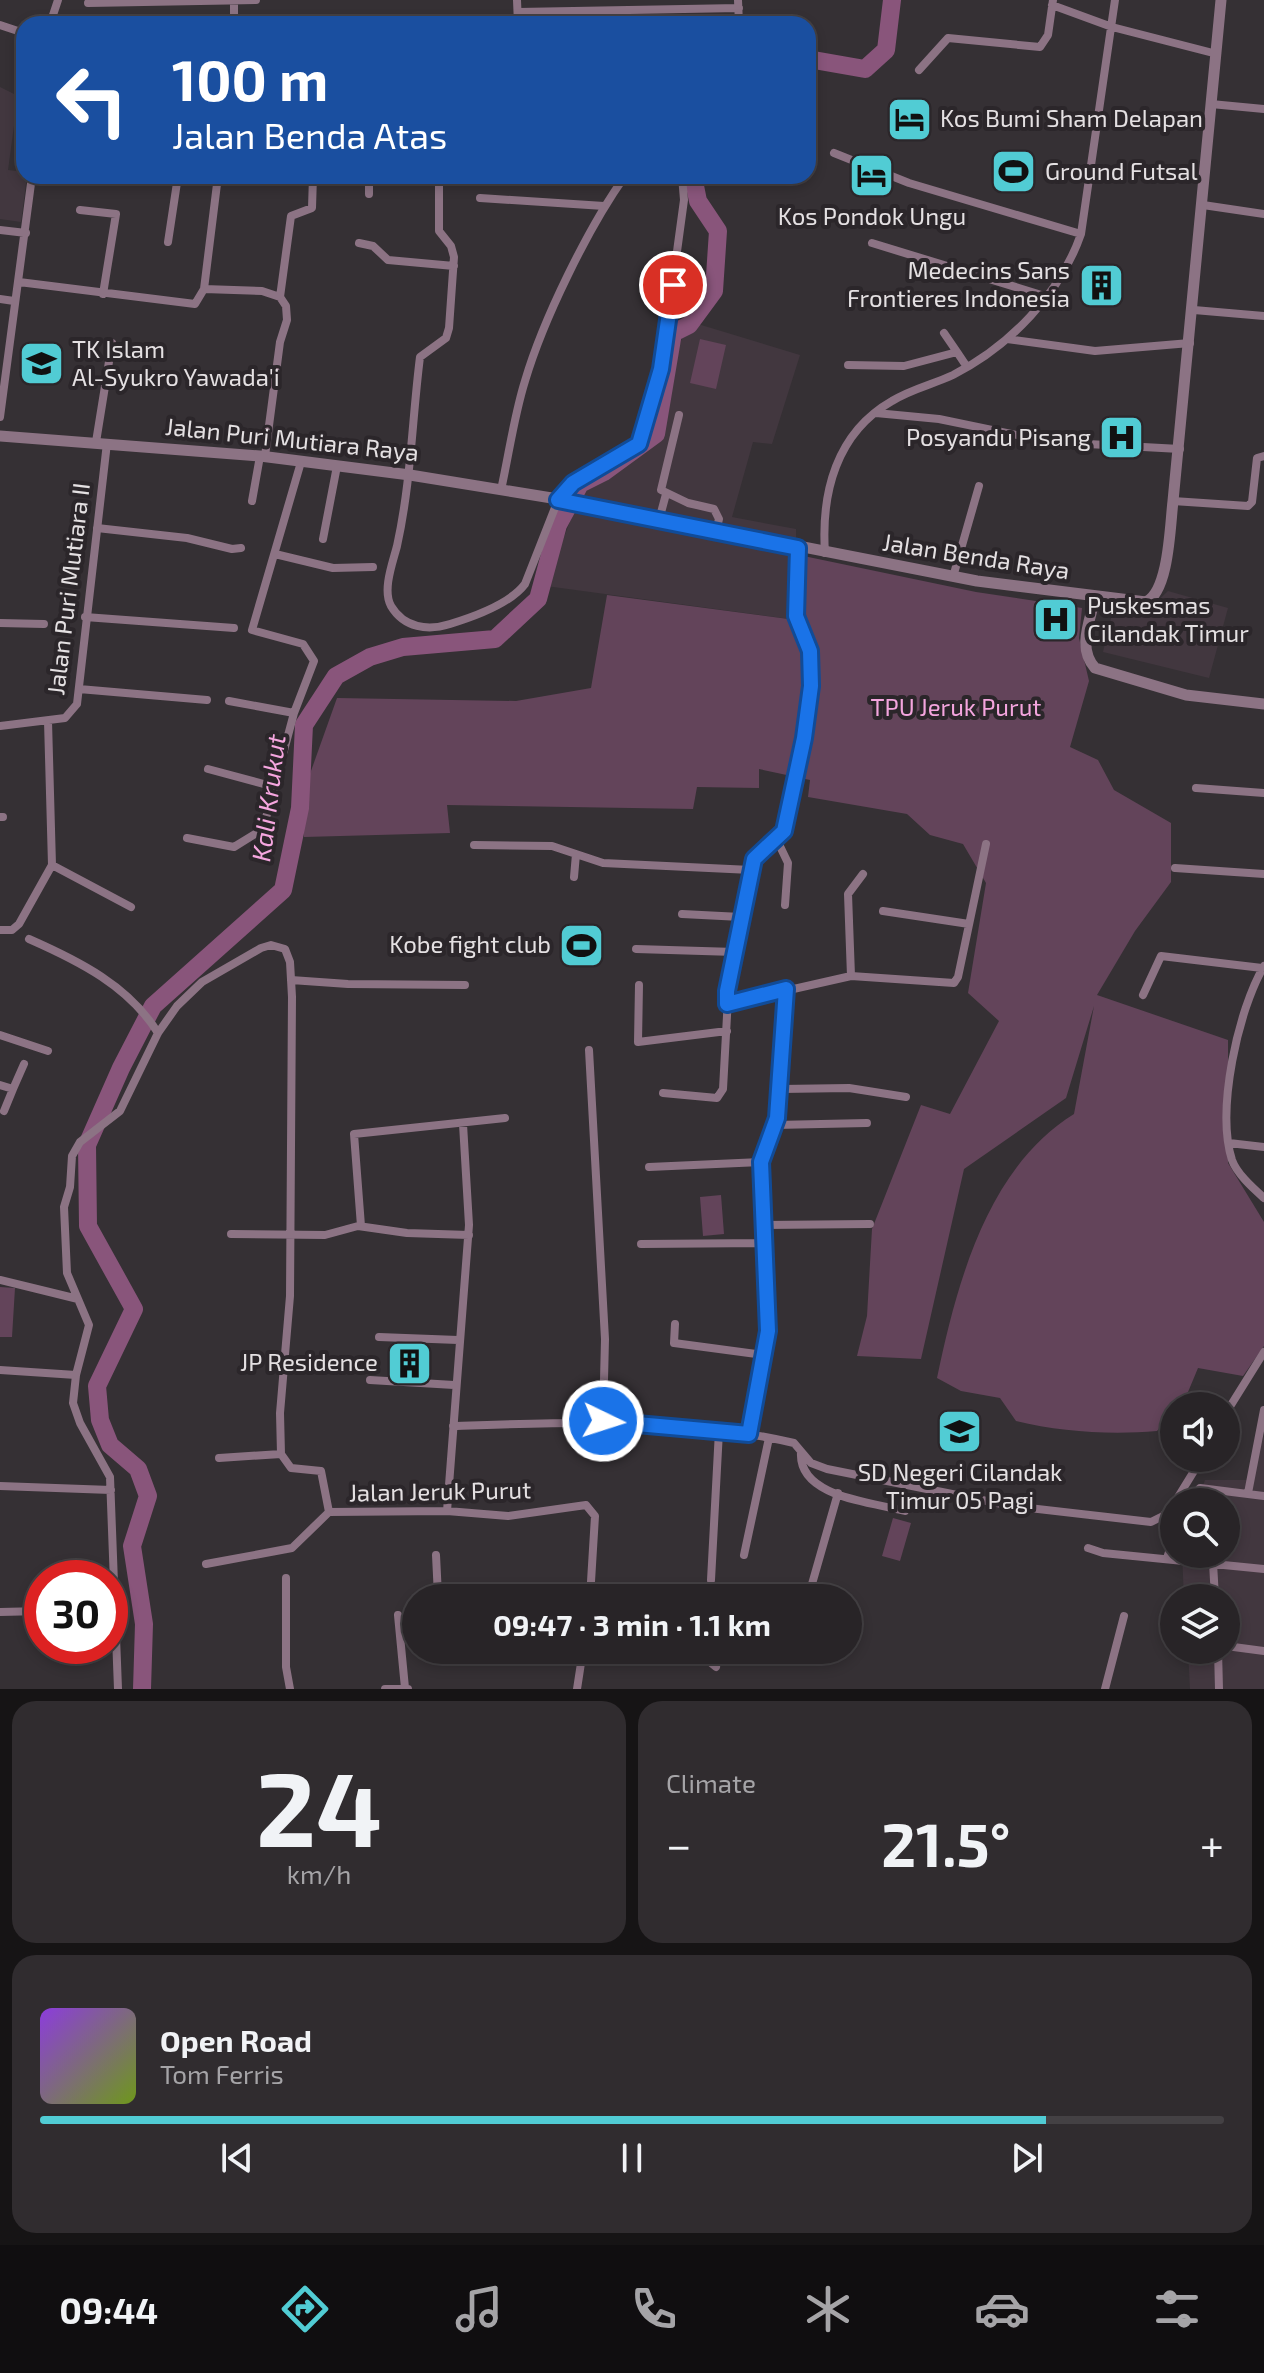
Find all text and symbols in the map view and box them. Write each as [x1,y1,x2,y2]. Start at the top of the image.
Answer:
text: 100 m [172,45,328,112]
icon: left [40,48,144,152]
hotel icon: Kos Bumi Sham Delapan [885,95,933,143]
place label: Kos Bumi Sham Delapan [940,103,1203,132]
text: Jalan Benda Atas [172,113,447,156]
sports icon: Ground Futsal [990,148,1038,196]
hotel icon: Kos Pondok Ungu [848,151,896,199]
place label: Ground Futsal [1045,156,1198,185]
place label: Kos Pondok Ungu [778,201,966,230]
pin [639,251,707,319]
place label: Medecins Sans Frontieres Indonesia [847,255,1070,312]
building icon: Medecins Sans Frontieres Indonesia [1077,261,1125,309]
icon: arrive [651,263,695,307]
place label: TK Islam Al-Syukro Yawada'i [72,334,280,391]
school or university icon: TK Islam Al-Syukro Yawada'i [17,340,65,388]
street label: Jalan Puri Mutiara Raya [164,411,420,466]
hospital icon: Posyandu Pisang [1098,414,1146,462]
place label: Posyandu Pisang [906,422,1091,451]
street label: Jalan Puri Mutiara II [40,481,95,697]
street label: Jalan Benda Raya [881,526,1072,585]
place label: Puskesmas Cilandak Timur [1087,590,1249,647]
hospital icon: Puskesmas Cilandak Timur [1032,596,1080,644]
park label: TPU Jeruk Purut [871,692,1041,721]
water label: Kali Krukut [244,732,291,863]
sports icon: Kobe fight club [558,921,606,969]
place label: Kobe fight club [389,929,551,958]
building icon: JP Residence [385,1339,433,1387]
place label: JP Residence [240,1347,378,1376]
position arrow [561,1379,645,1463]
map controls [1160,1392,1240,1664]
button: sound [1160,1392,1240,1472]
school or university icon: SD Negeri Cilandak Timur 05 Pagi [936,1407,984,1455]
place label: SD Negeri Cilandak Timur 05 Pagi [858,1457,1062,1514]
street label: Jalan Jeruk Purut [349,1474,531,1507]
button: search [1160,1488,1240,1568]
speed limit sign: 30 [24,1560,128,1664]
button: layers [1160,1584,1240,1664]
text: 09:47 · 3 min · 1.1 km [493,1606,771,1642]
text: 24 [256,1743,382,1868]
text: Climate [666,1767,756,1798]
text: 21.5° [881,1807,1010,1879]
text: − [666,1817,692,1870]
text: + [1200,1817,1224,1870]
text: km/h [287,1858,351,1889]
text: Open Road [160,2022,312,2058]
text: Tom Ferris [160,2058,284,2089]
icon: previous [215,2136,259,2180]
icon: pause [610,2136,654,2180]
icon: next [1005,2136,1049,2180]
icon: directions [277,2281,333,2337]
icon: music [451,2281,507,2337]
icon: phone [626,2281,682,2337]
icon: climate [800,2281,856,2337]
icon: car [974,2281,1030,2337]
icon: filters [1149,2281,1205,2337]
text: 09:44 [59,2288,158,2331]

